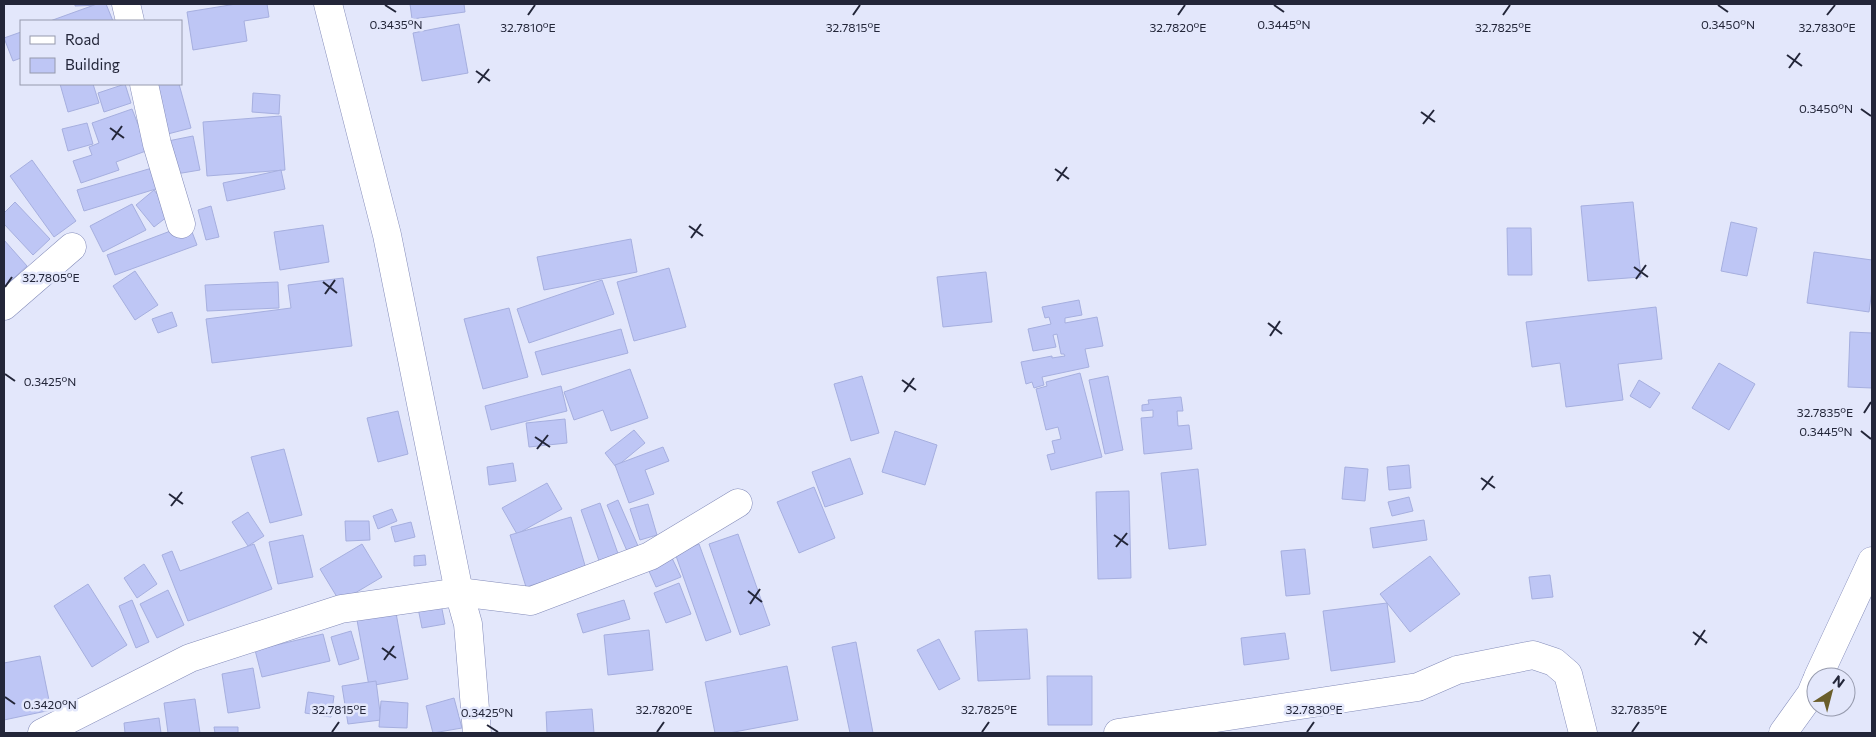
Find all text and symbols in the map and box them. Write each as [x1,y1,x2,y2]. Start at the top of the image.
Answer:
text: 0.3435°N [370,17,422,31]
text: 0.3445°N [1257,17,1311,31]
text: 0.3450°N [1701,17,1755,31]
legend [20,20,182,85]
text: 32.7810°E [500,20,556,34]
text: 32.7815°E [826,20,880,34]
text: 32.7820°E [1150,20,1206,34]
text: 32.7825°E [1475,20,1531,34]
text: 32.7830°E [1798,20,1856,34]
text: Road [65,30,100,48]
text: Building [65,55,120,73]
text: 0.3450°N [1799,101,1853,115]
text: 32.7805°E [22,270,80,284]
text: 0.3425°N [24,374,76,388]
text: 32.7835°E [1797,405,1853,419]
text: 0.3445°N [1799,424,1853,438]
north arrow [1806,667,1856,717]
text: N [1830,671,1848,691]
text: 0.3420°N [23,697,77,711]
text: 32.7815°E [312,702,366,716]
text: 32.7820°E [636,702,692,716]
text: 32.7825°E [961,702,1017,716]
text: 32.7830°E [1285,702,1343,716]
text: 32.7835°E [1611,702,1667,716]
text: 0.3425°N [461,705,513,719]

